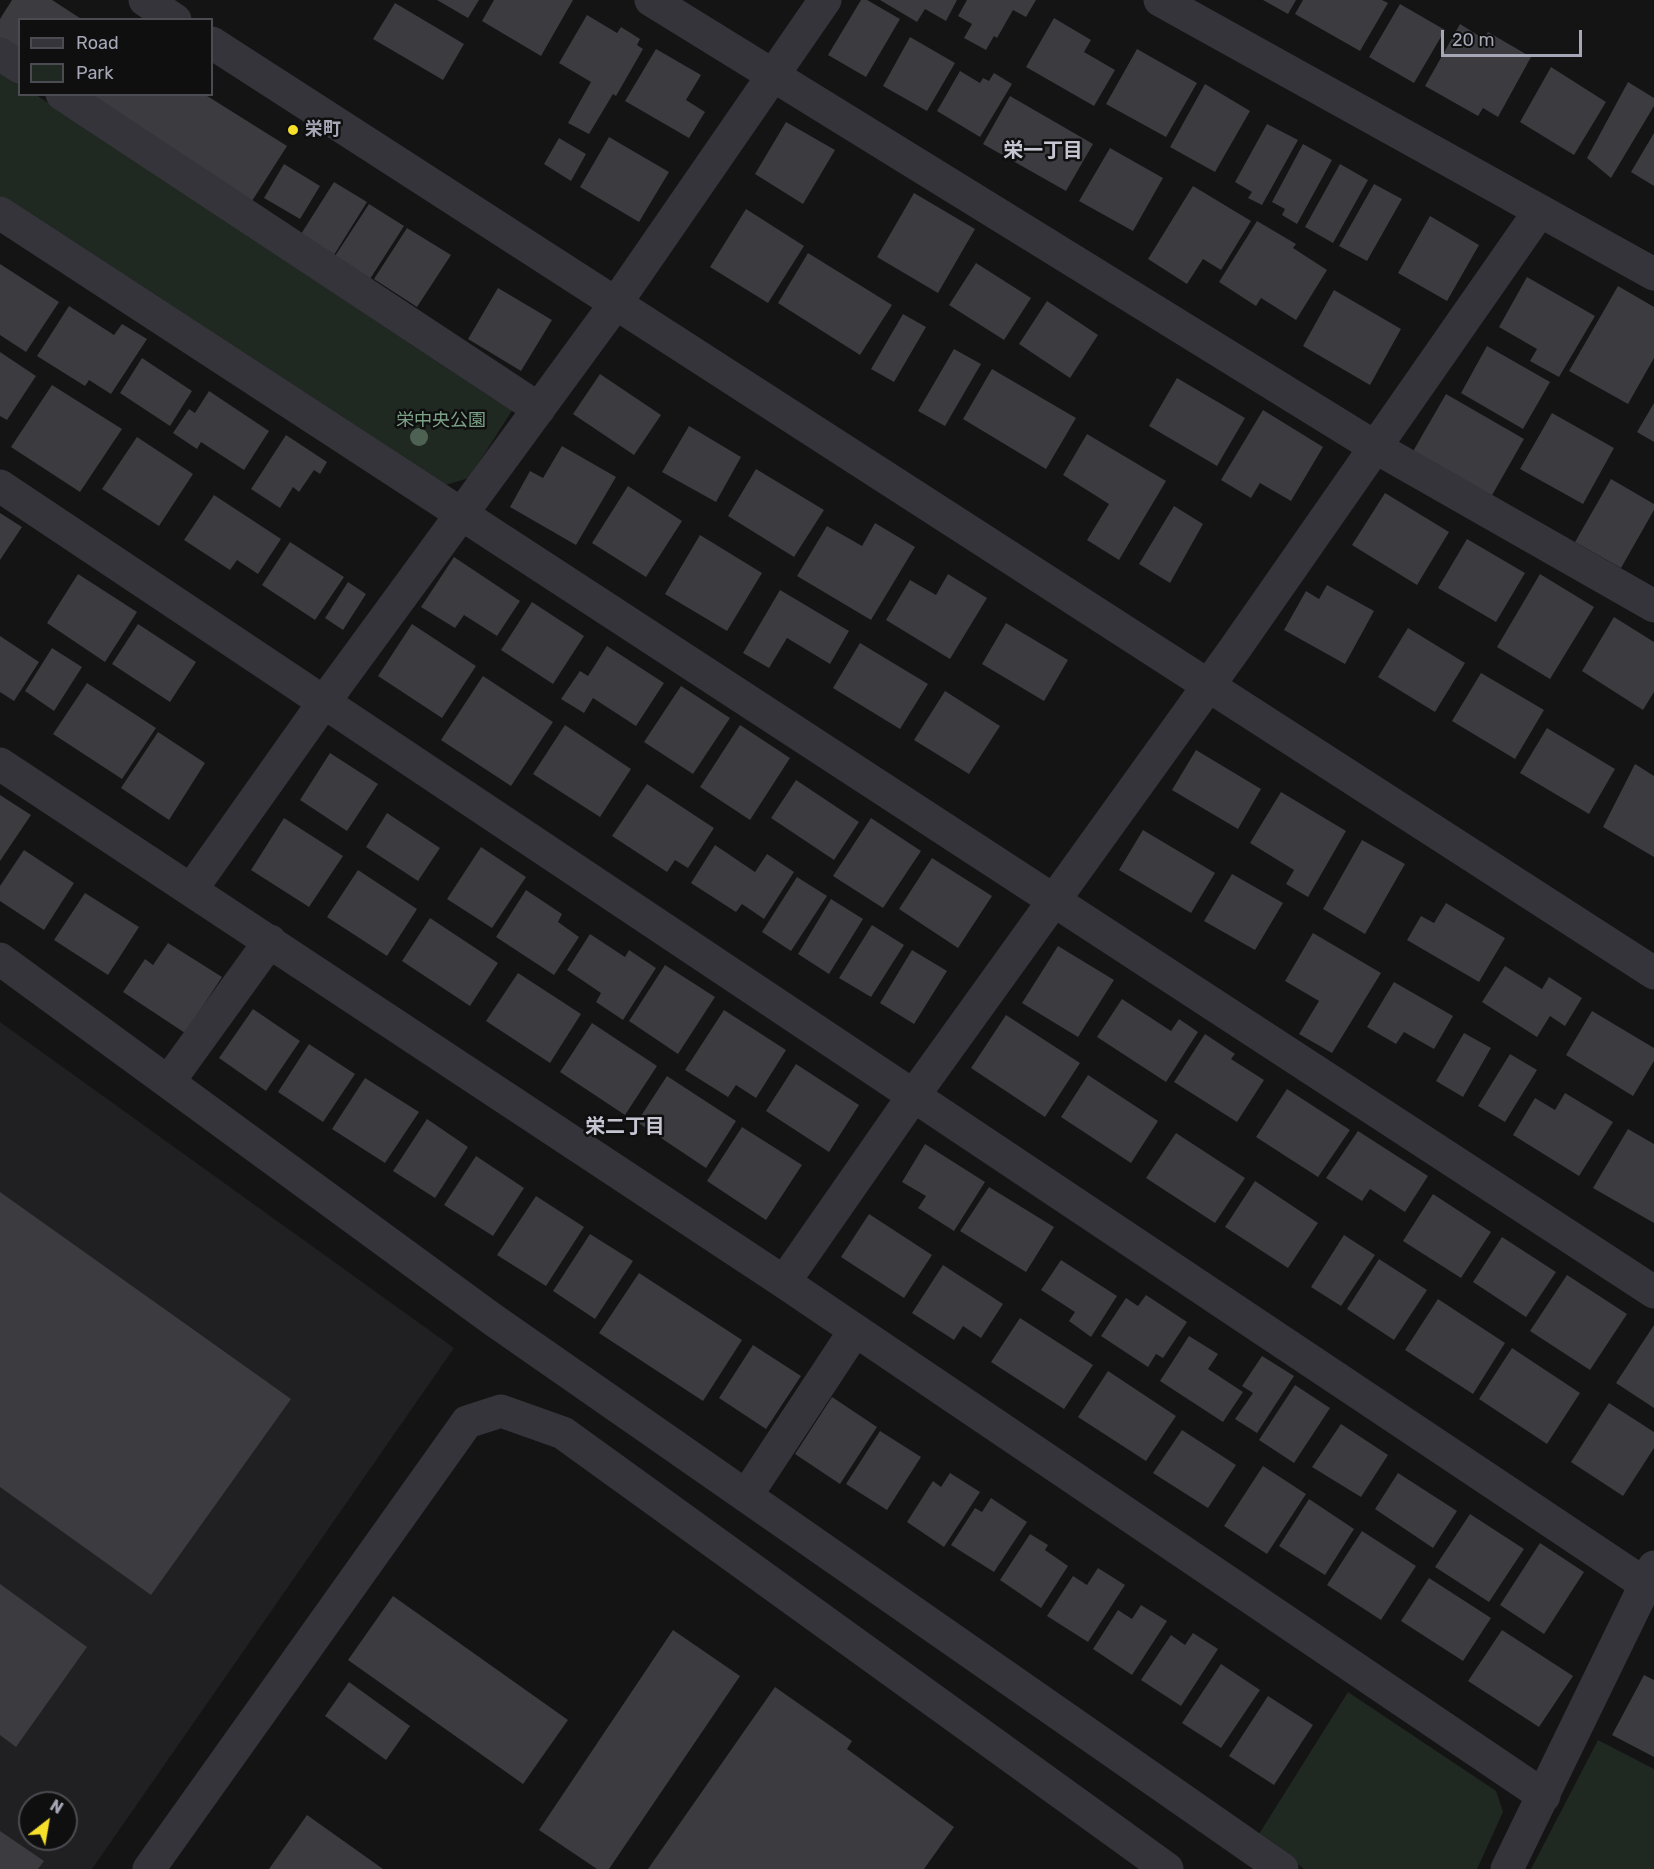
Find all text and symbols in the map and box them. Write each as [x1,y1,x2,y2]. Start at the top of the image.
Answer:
legend [18,18,213,96]
scale bar [1444,18,1585,56]
text: 20 m [1452,29,1494,51]
text: Road [76,32,119,54]
text: Park [76,62,113,84]
place label: 栄町 [305,119,341,141]
marker: 栄町 [286,123,300,137]
district label: 栄一丁目 [1003,139,1083,163]
park label: 栄中央公園 [396,410,486,432]
district label: 栄二丁目 [585,1115,665,1139]
north arrow [18,1791,78,1851]
text: N [47,1796,66,1818]

